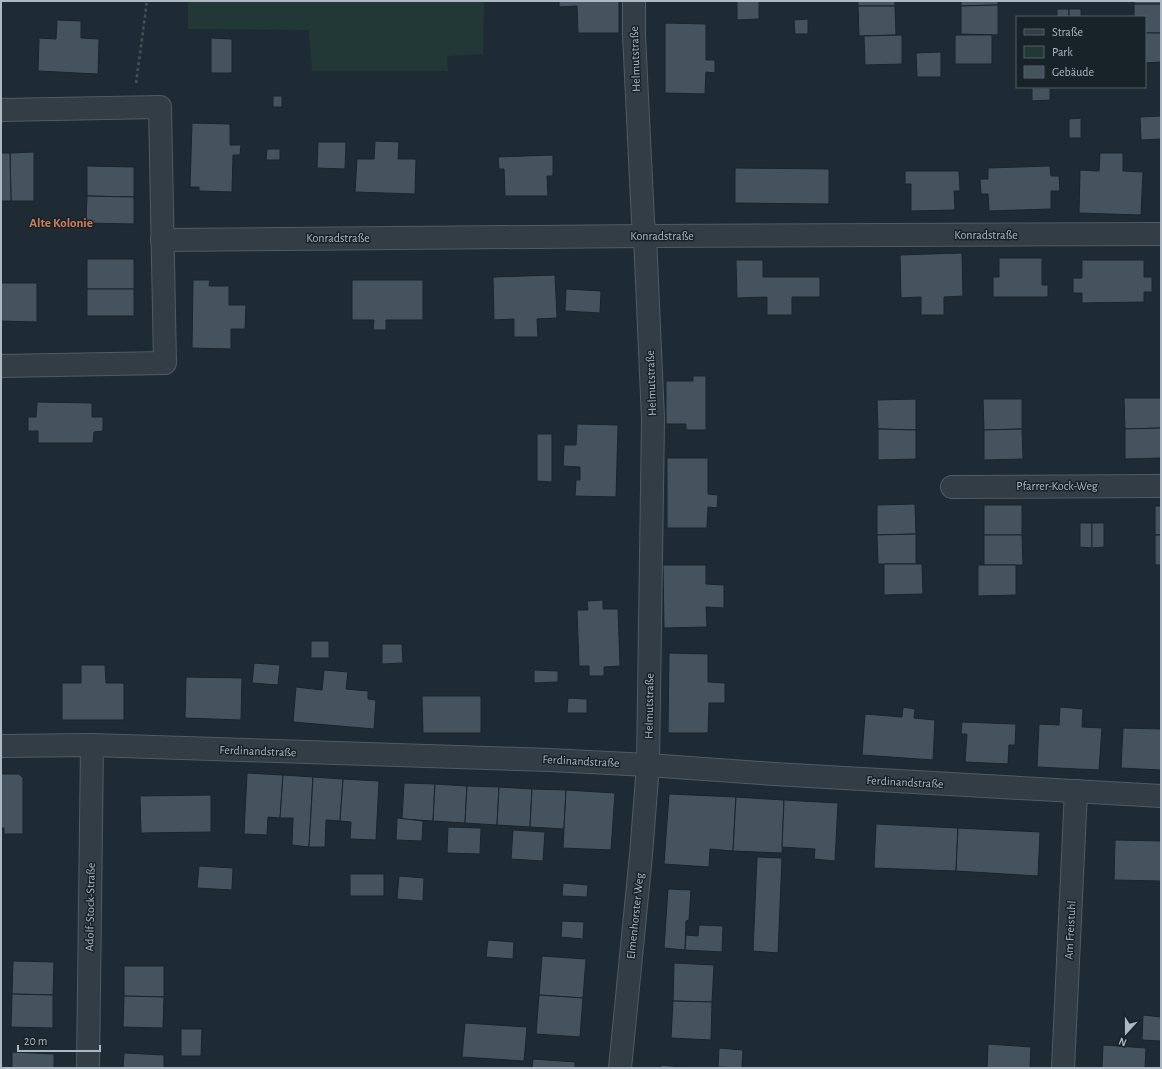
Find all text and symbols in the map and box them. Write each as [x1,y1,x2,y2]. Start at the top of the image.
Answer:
legend [1016,16,1146,88]
street label: Helmutstraße [628,26,642,92]
text: Straße [1052,26,1083,38]
text: Park [1052,46,1073,58]
text: Gebäude [1052,66,1094,78]
district label: Alte Kolonie [29,217,93,230]
street label: Konradstraße [954,229,1018,241]
street label: Konradstraße [630,230,694,242]
street label: Konradstraße [306,232,370,244]
street label: Helmutstraße [644,350,658,416]
street label: Pfarrer-Kock-Weg [1016,480,1098,492]
street label: Helmutstraße [642,673,656,739]
street label: Ferdinandstraße [219,744,297,758]
street label: Ferdinandstraße [542,753,620,769]
street label: Ferdinandstraße [866,774,944,790]
street label: Adolf-Stock-Straße [83,863,97,951]
street label: Elmenhorster Weg [624,872,646,960]
street label: Am Freistuhl [1062,900,1078,960]
north arrow [1106,1013,1146,1053]
scale bar [18,1027,100,1053]
text: 20 m [24,1035,47,1047]
text: N [1117,1035,1128,1048]

